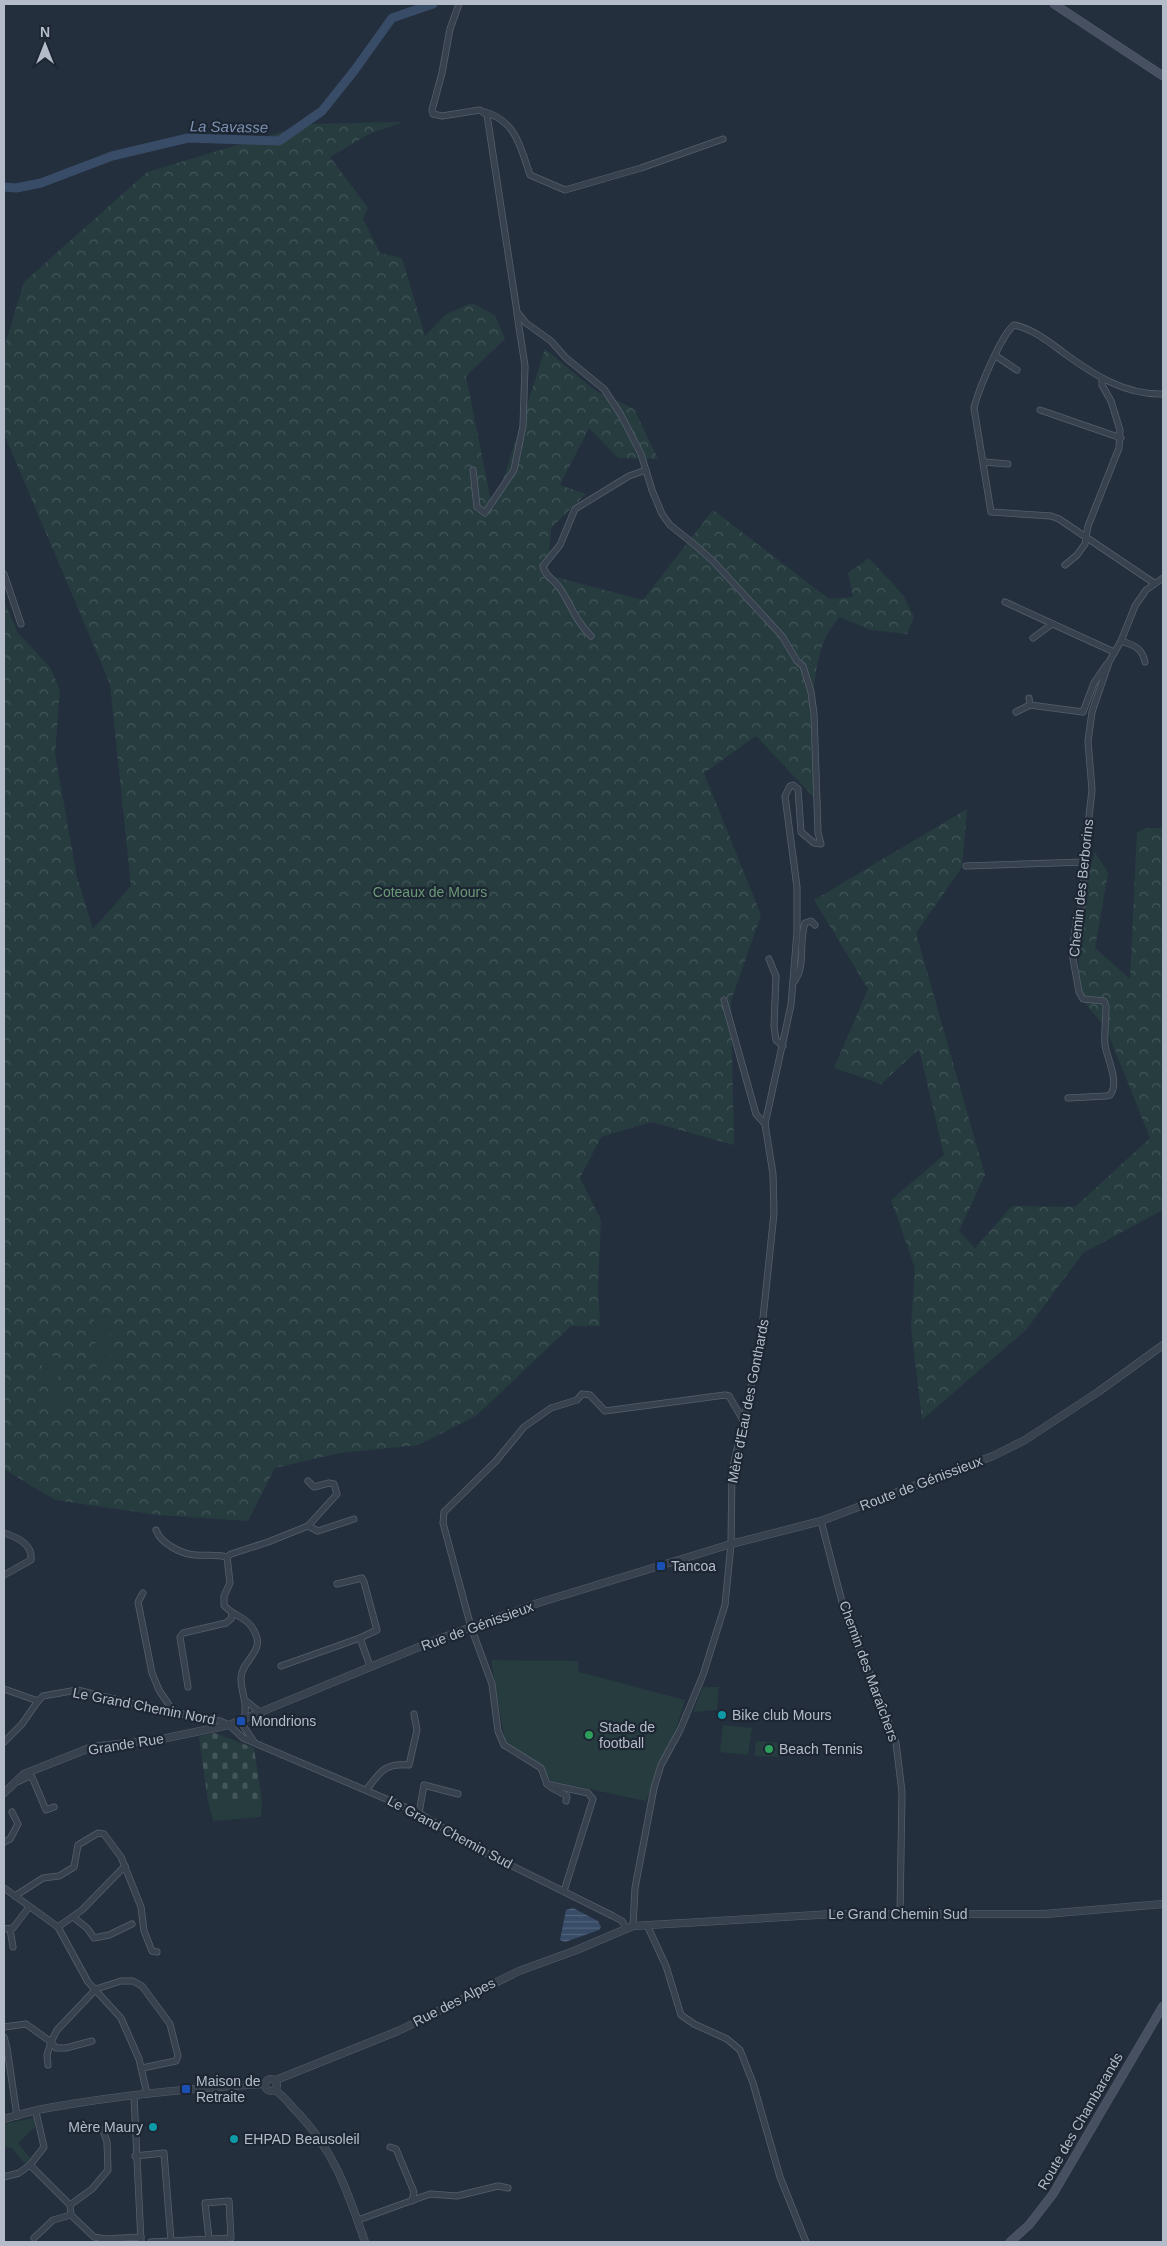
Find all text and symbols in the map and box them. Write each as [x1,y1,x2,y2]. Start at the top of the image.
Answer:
north arrow [20,20,70,70]
text: N [40,24,50,40]
water label: La Savasse [190,117,268,136]
street label: Chemin des Berborins [1066,818,1096,958]
park label: Coteaux de Mours [373,884,487,900]
street label: Mère d'Eau des Gonthards [724,1318,772,1484]
street label: Route de Génissieux [857,1452,985,1514]
place label: Tancoa [671,1558,716,1574]
marker: Tancoa [655,1560,667,1572]
street label: Rue de Génissieux [419,1598,535,1654]
street label: Chemin des Maraîchers [836,1598,902,1744]
street label: Le Grand Chemin Nord [71,1684,217,1728]
place label: Bike club Mours [732,1707,832,1723]
marker: Bike club Mours [716,1709,728,1721]
place label: Mondrions [251,1713,316,1729]
marker: Mondrions [235,1715,247,1727]
place label: Stade de football [599,1719,655,1751]
marker: Stade de football [583,1729,595,1741]
street label: Grande Rue [87,1730,165,1758]
place label: Beach Tennis [779,1741,863,1757]
marker: Beach Tennis [763,1743,775,1755]
street label: Le Grand Chemin Sud [385,1792,515,1872]
street label: Le Grand Chemin Sud [828,1906,968,1922]
street label: Rue des Alpes [410,1974,498,2030]
street label: Route des Chambarands [1034,2050,1126,2192]
place label: Maison de Retraite [196,2073,261,2105]
marker: Maison de Retraite [180,2083,192,2095]
place label: Mère Maury [68,2119,143,2135]
marker: Mère Maury [147,2121,159,2133]
place label: EHPAD Beausoleil [244,2131,360,2147]
marker: EHPAD Beausoleil [228,2133,240,2145]

